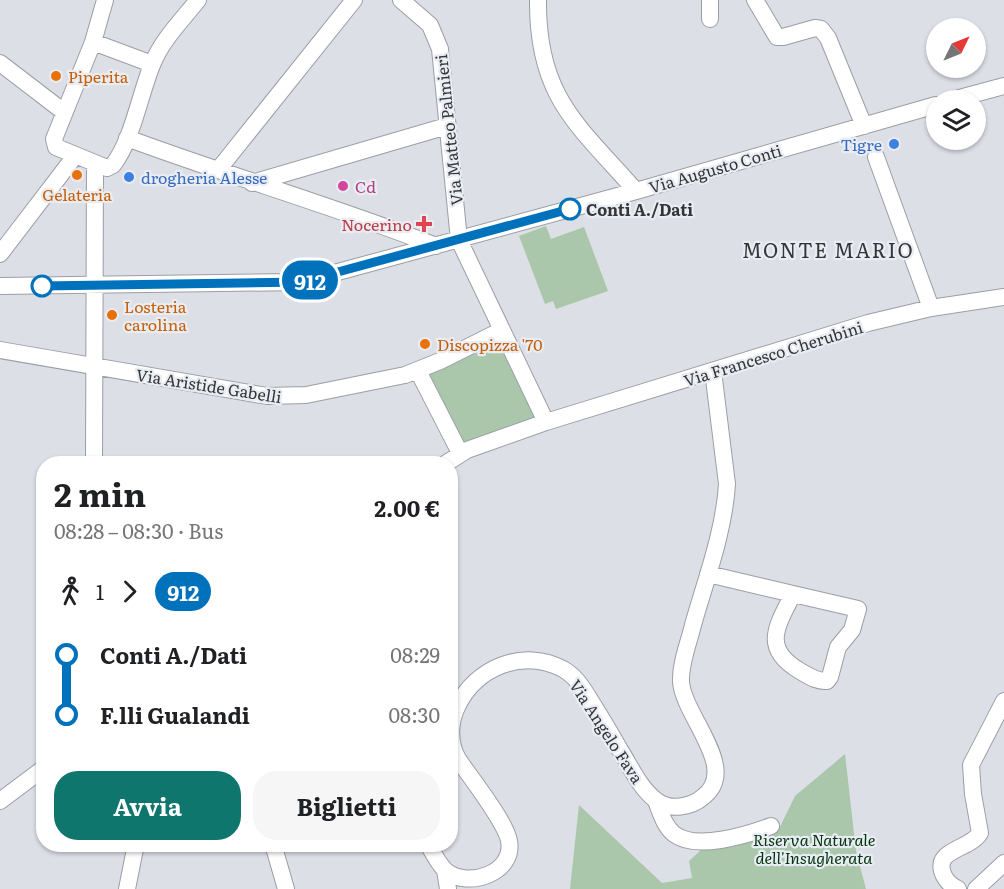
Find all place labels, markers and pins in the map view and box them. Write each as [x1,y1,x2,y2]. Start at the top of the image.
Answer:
place label: Piperita [68,64,129,88]
marker: Piperita [49,69,63,83]
place label: Tigre [840,132,882,156]
marker: Tigre [887,137,901,151]
place label: drogheria Alesse [141,165,267,189]
marker: Gelateria [70,168,84,182]
marker: drogheria Alesse [122,170,136,184]
place label: Cd [355,174,376,198]
marker: Cd [336,179,350,193]
place label: Gelateria [42,182,112,206]
place label: Conti A./Dati [586,197,693,221]
marker: Conti A./Dati [559,198,581,220]
place label: Nocerino [341,212,412,236]
marker: Nocerino [417,217,431,231]
unlabelled marker [31,275,53,297]
place label: Losteria carolina [124,294,187,336]
marker: Losteria carolina [105,308,119,322]
place label: Discopizza '70 [437,332,543,356]
marker: Discopizza '70 [418,337,432,351]

